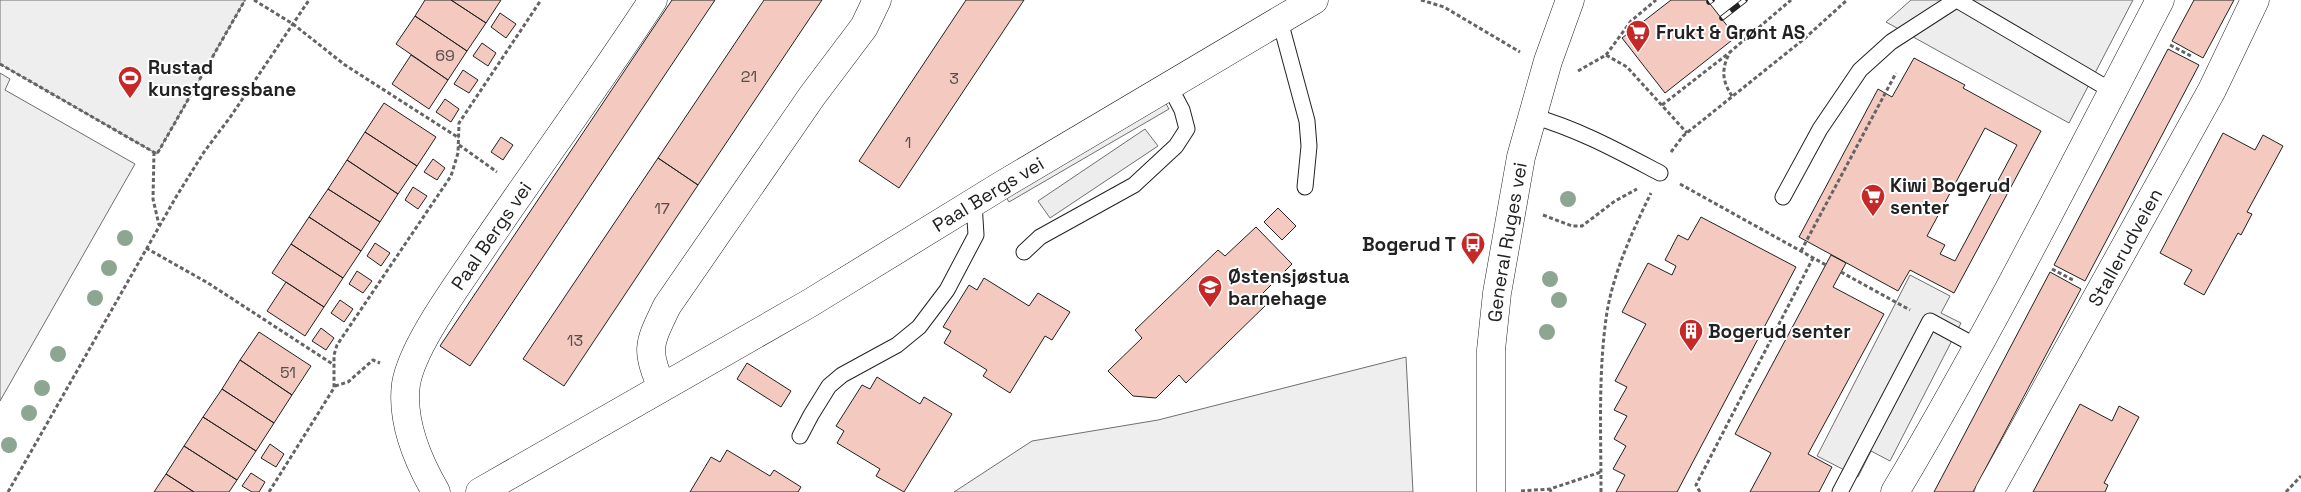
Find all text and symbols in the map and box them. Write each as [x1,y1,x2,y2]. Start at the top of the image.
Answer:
supermarket icon: Frukt & Grønt AS [1625,19,1651,53]
place label: Frukt & Grønt AS [1656,20,1805,45]
house number: 69 [435,45,455,66]
place label: Rustad kunstgressbane [148,55,296,102]
sports icon: Rustad kunstgressbane [117,65,143,99]
house number: 21 [741,66,757,87]
house number: 3 [949,68,959,89]
house number: 1 [905,132,911,153]
street label: Paal Bergs vei [928,151,1048,237]
street label: General Ruges vei [1482,160,1532,323]
place label: Kiwi Bogerud senter [1890,173,2010,220]
street label: Paal Bergs vei [445,176,537,295]
supermarket icon: Kiwi Bogerud senter [1860,183,1886,217]
street label: Stallerudveien [2082,184,2168,311]
house number: 17 [654,198,670,219]
bus stop icon: Bogerud T [1460,231,1486,265]
place label: Bogerud T [1362,232,1456,257]
place label: Østensjøstua barnehage [1228,264,1349,311]
school or university icon: Østensjøstua barnehage [1197,274,1223,308]
building icon: Bogerud senter [1678,318,1704,352]
place label: Bogerud senter [1708,319,1851,344]
house number: 13 [567,330,583,351]
house number: 51 [280,362,296,383]

